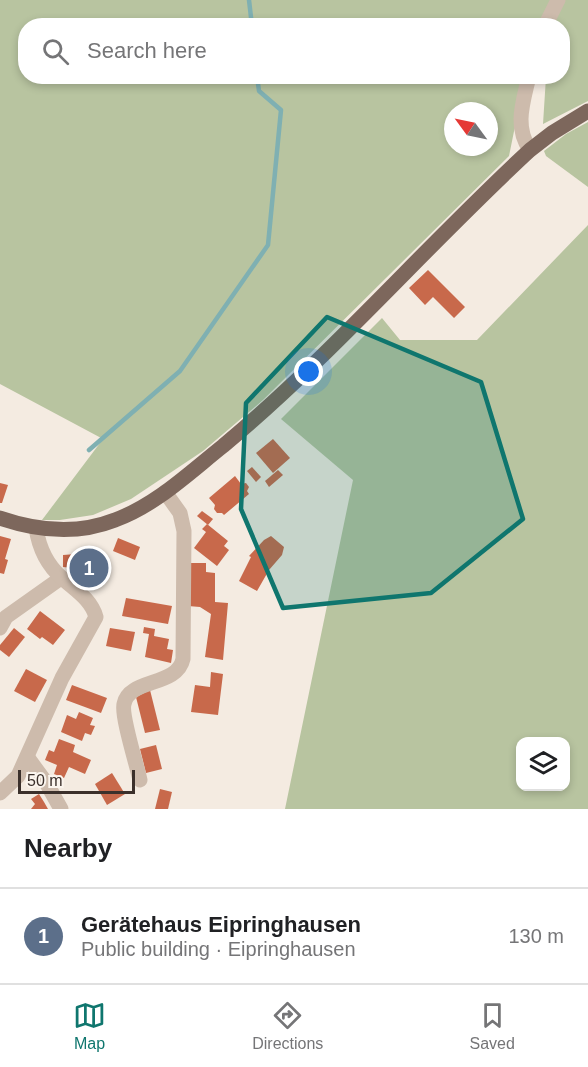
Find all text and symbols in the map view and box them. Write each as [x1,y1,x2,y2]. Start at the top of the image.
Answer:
search box [18,18,570,84]
icon: search [39,35,72,68]
text: Search here [87,38,207,63]
north arrow [444,102,498,156]
your location [294,357,323,386]
pin: 1 [70,546,109,590]
map controls [516,737,570,791]
button: layers [516,737,570,791]
scale bar [18,767,135,794]
text: 50 m [27,772,63,789]
text: Nearby [24,833,112,863]
text: Gerätehaus Eipringhausen [81,912,361,937]
text: 1 [38,925,49,947]
text: 130 m [508,925,564,947]
text: Public building · Eipringhausen [81,938,356,960]
tab: Map [73,999,106,1053]
tab: Directions [252,999,323,1053]
tab: Saved [470,999,515,1053]

